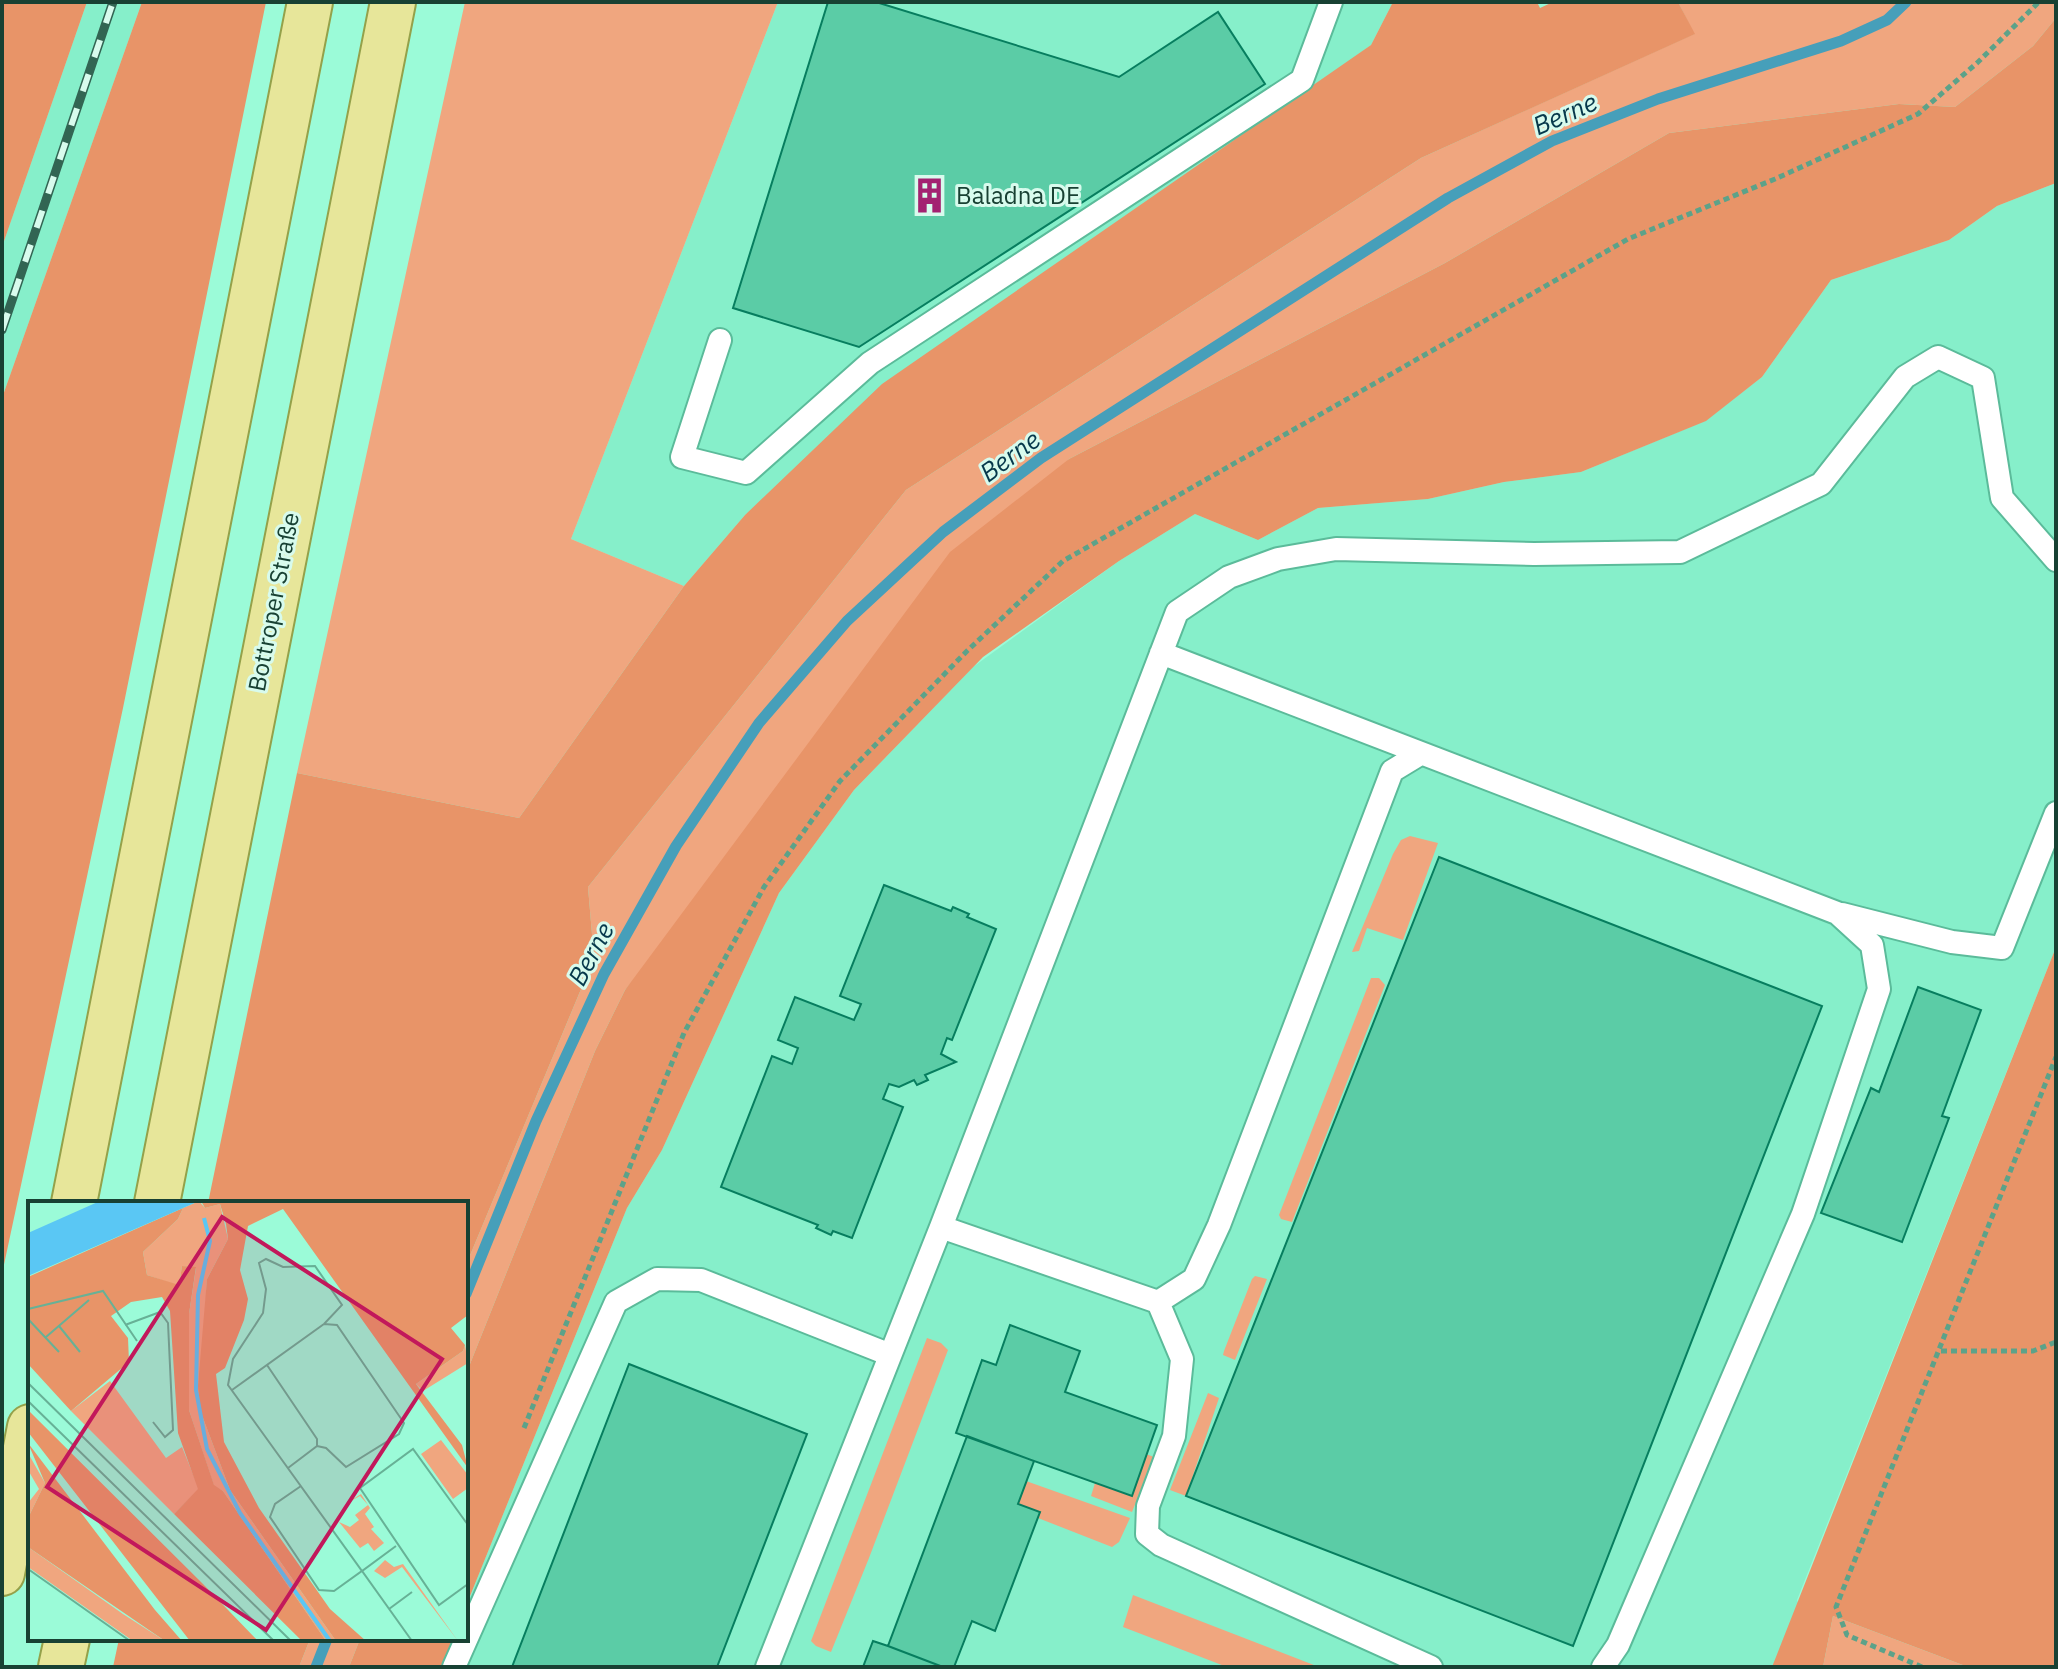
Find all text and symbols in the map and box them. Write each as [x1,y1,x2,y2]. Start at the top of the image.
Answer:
water label: Berne [1527,84,1602,142]
building icon: Baladna DE [911,177,949,215]
place label: Baladna DE [956,179,1080,211]
water label: Berne [972,422,1046,489]
street label: Bottroper Straße [240,509,306,694]
water label: Berne [559,916,621,991]
inset map [28,1201,468,1641]

